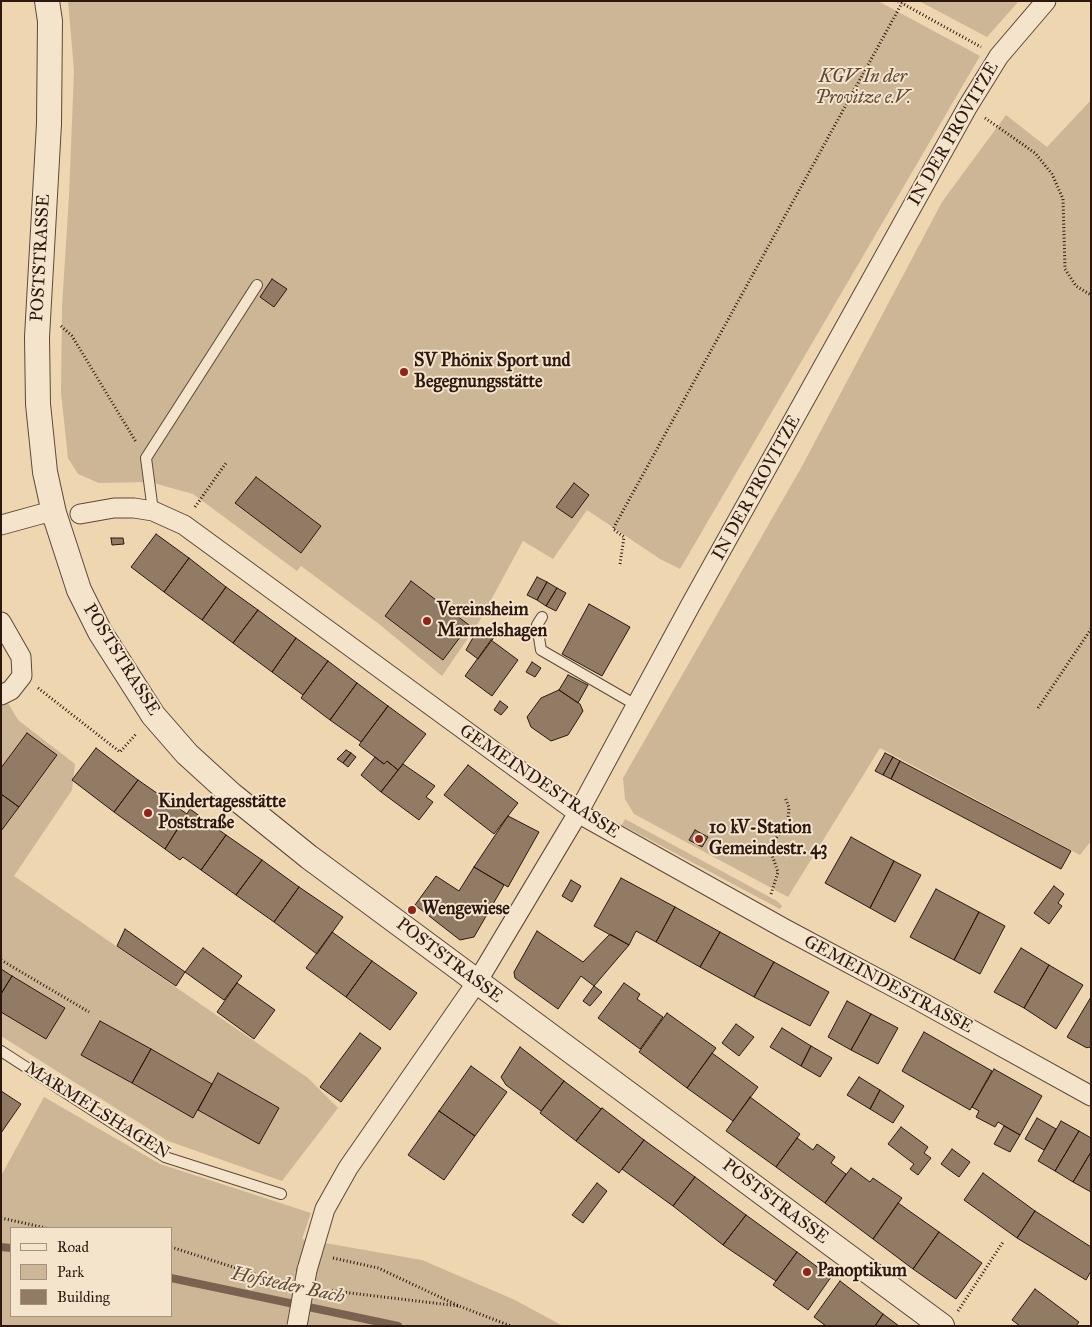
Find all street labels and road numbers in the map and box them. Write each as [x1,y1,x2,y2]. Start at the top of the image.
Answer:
street label: IN DER PROVITZE [904,58,1004,210]
street label: POSTSTRASSE [27,194,55,322]
street label: IN DER PROVITZE [708,412,806,564]
street label: POSTSTRASSE [78,600,164,720]
street label: GEMEINDESTRASSE [455,720,623,844]
street label: POSTSTRASSE [391,914,507,1008]
street label: GEMEINDESTRASSE [800,931,976,1039]
street label: MARMELSHAGEN [20,1058,174,1164]
street label: POSTSTRASSE [717,1155,833,1249]

